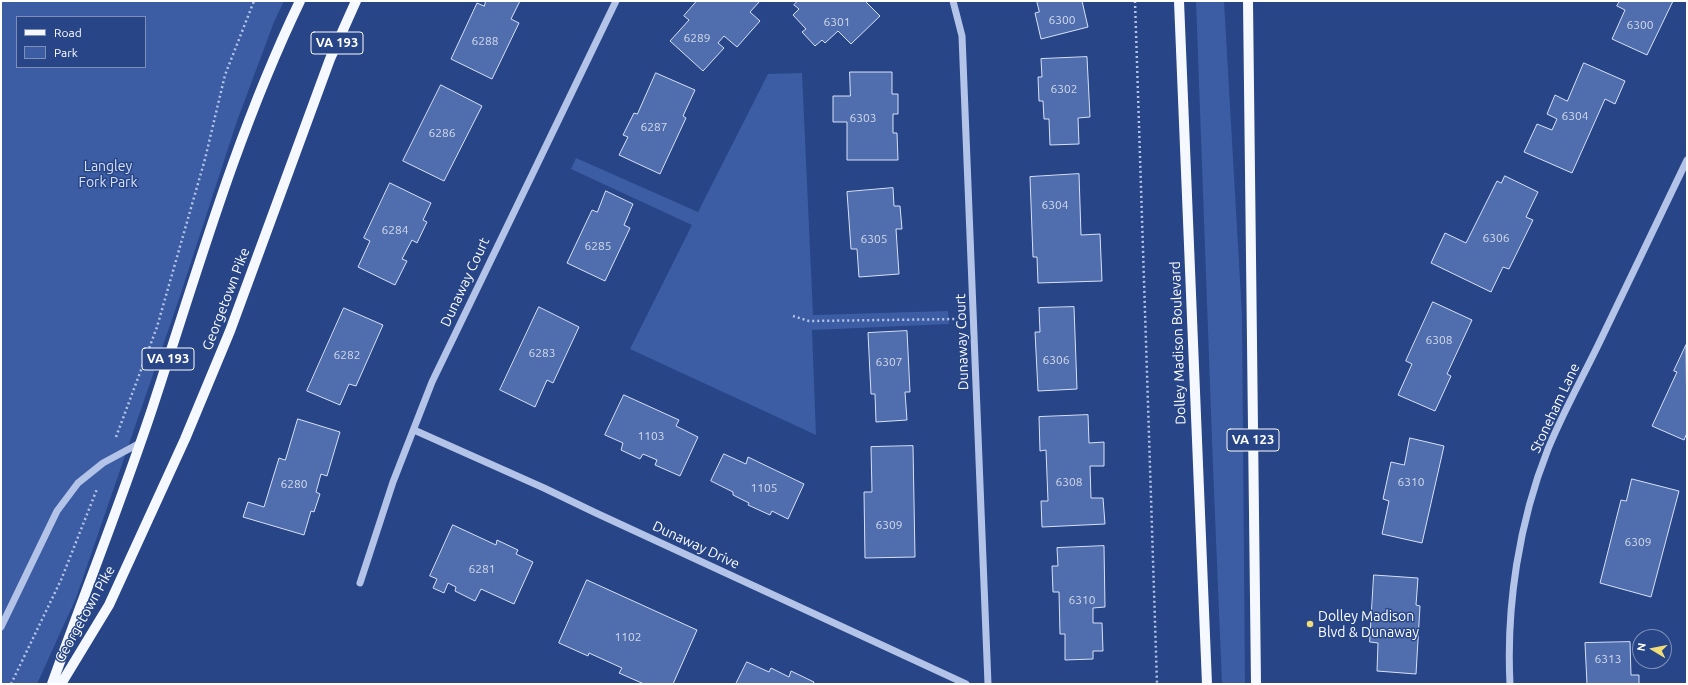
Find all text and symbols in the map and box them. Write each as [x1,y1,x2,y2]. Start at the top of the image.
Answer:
house number: 6300 [1048,13,1076,27]
house number: 6301 [823,15,851,29]
legend [16,16,146,68]
house number: 6300 [1626,18,1654,32]
text: Road [54,26,82,39]
house number: 6289 [683,31,711,45]
road number: VA 193 [311,32,363,54]
house number: 6288 [471,34,499,48]
text: Park [54,46,78,59]
house number: 6302 [1050,82,1078,96]
house number: 6304 [1561,109,1589,123]
house number: 6303 [849,111,877,125]
house number: 6287 [640,120,668,134]
house number: 6286 [428,126,456,140]
park label: Langley Fork Park [79,158,137,190]
house number: 6304 [1041,198,1069,212]
house number: 6284 [381,223,409,237]
house number: 6306 [1482,231,1510,245]
house number: 6305 [860,232,888,246]
street label: Dunaway Court [437,235,493,329]
house number: 6285 [584,239,612,253]
street label: Georgetown Pike [199,245,253,353]
street label: Dolley Madison Boulevard [1167,261,1189,425]
street label: Dunaway Court [952,293,972,391]
house number: 6308 [1425,333,1453,347]
house number: 6283 [528,346,556,360]
road number: VA 193 [142,348,194,370]
house number: 6282 [333,348,361,362]
house number: 6306 [1042,353,1070,367]
house number: 6307 [875,355,903,369]
street label: Stoneham Lane [1527,360,1583,456]
house number: 1103 [637,429,665,443]
road number: VA 123 [1227,429,1279,451]
house number: 6308 [1055,475,1083,489]
house number: 6310 [1397,475,1425,489]
house number: 6280 [280,477,308,491]
house number: 1105 [750,481,778,495]
street label: Dunaway Drive [650,517,742,573]
house number: 6309 [875,518,903,532]
house number: 6309 [1624,535,1652,549]
house number: 6281 [468,562,496,576]
street label: Georgetown Pike [51,563,119,665]
house number: 6310 [1068,593,1096,607]
place label: Dolley Madison Blvd & Dunaway [1318,608,1419,640]
marker: Dolley Madison Blvd & Dunaway [1305,619,1315,629]
north arrow [1632,629,1672,669]
house number: 1102 [614,630,642,644]
text: N [1635,642,1648,652]
house number: 6313 [1594,652,1622,666]

